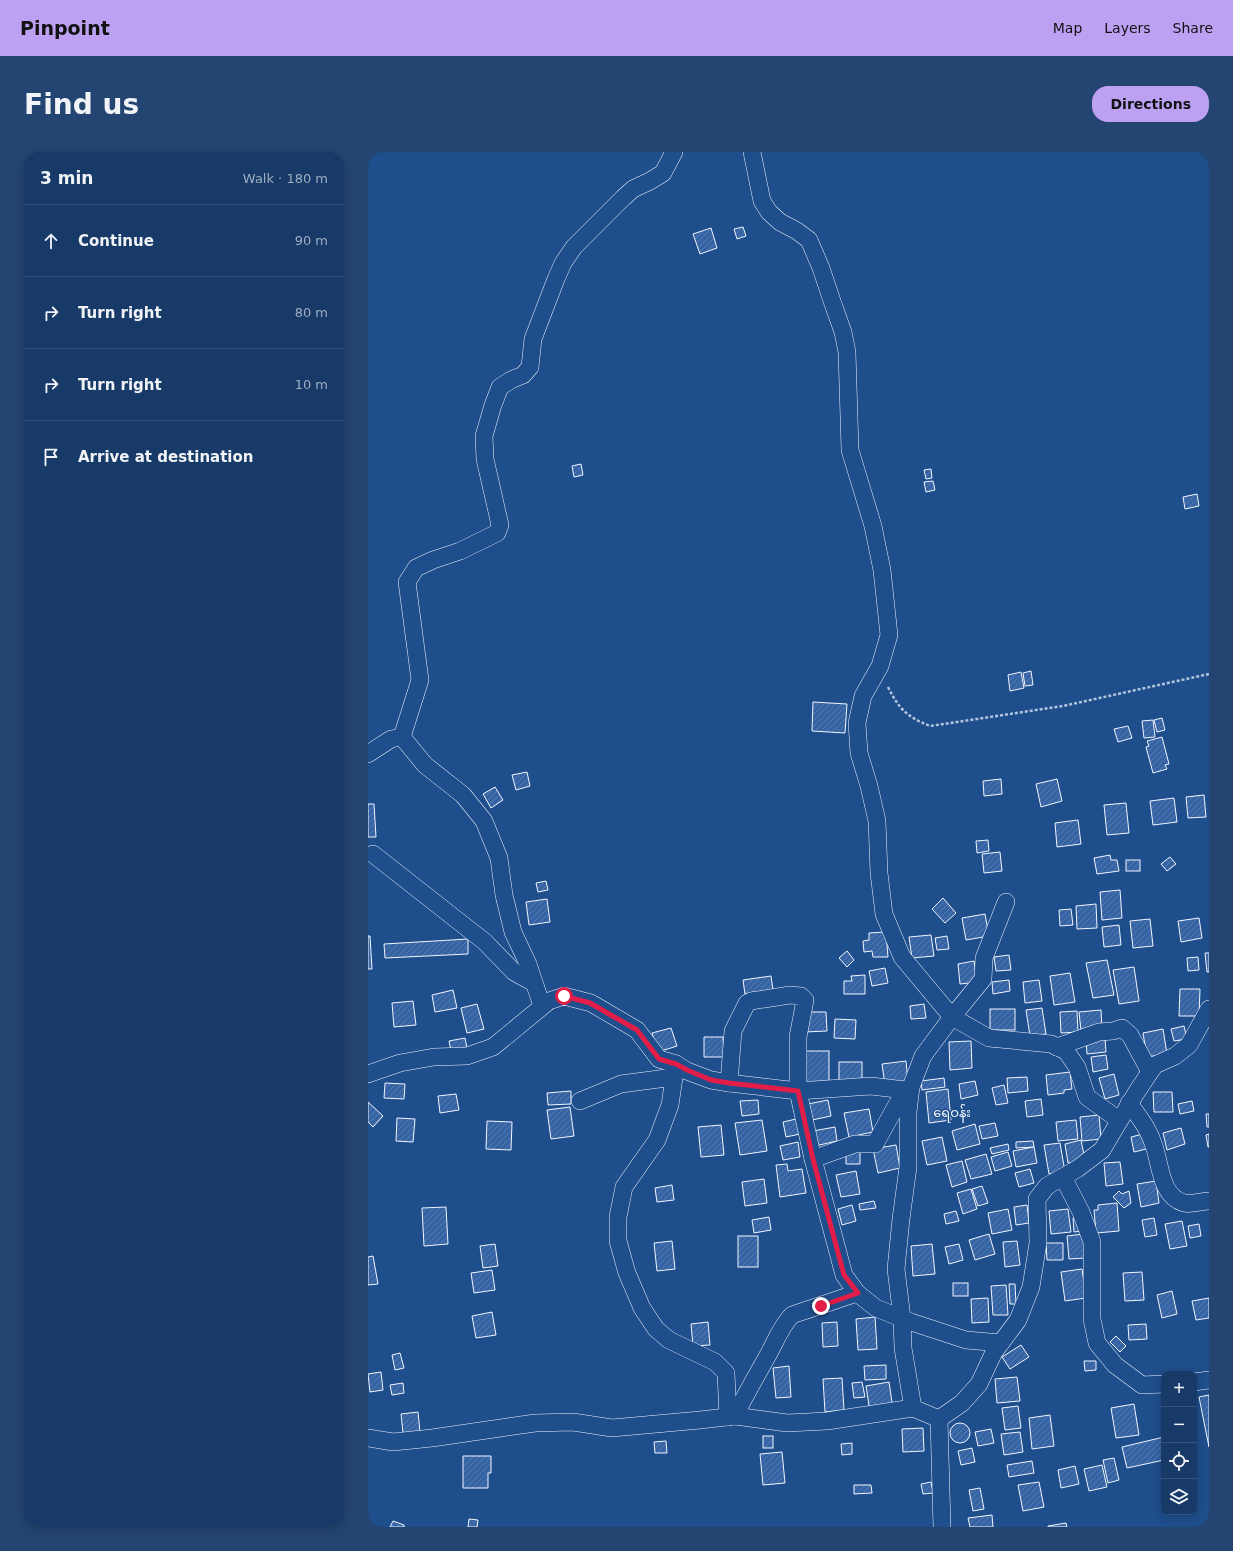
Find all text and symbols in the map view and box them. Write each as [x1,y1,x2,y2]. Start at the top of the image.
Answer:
text: Pinpoint [20,17,110,39]
text: Map [1053,20,1082,36]
text: Layers [1104,20,1151,36]
text: Share [1173,20,1213,36]
button: Directions [1092,86,1209,122]
text: Find us [24,88,139,121]
text: 3 min [40,168,93,188]
text: Walk · 180 m [243,171,328,186]
icon: ahead [40,230,62,252]
text: Continue [78,232,154,250]
text: 90 m [295,233,328,248]
icon: right [40,302,62,324]
text: Turn right [78,304,162,322]
text: 80 m [295,305,328,320]
icon: right [40,374,62,396]
text: Turn right [78,376,162,394]
text: 10 m [295,377,328,392]
icon: arrive [40,446,62,468]
text: Arrive at destination [78,448,253,466]
route start [555,987,573,1005]
district label: ရေဝန်း [933,1104,971,1123]
route end [812,1297,830,1315]
map controls [1161,1371,1197,1515]
button: + [1161,1371,1197,1407]
button: − [1161,1407,1197,1443]
button: locate [1161,1443,1197,1479]
button: layers [1161,1479,1197,1515]

